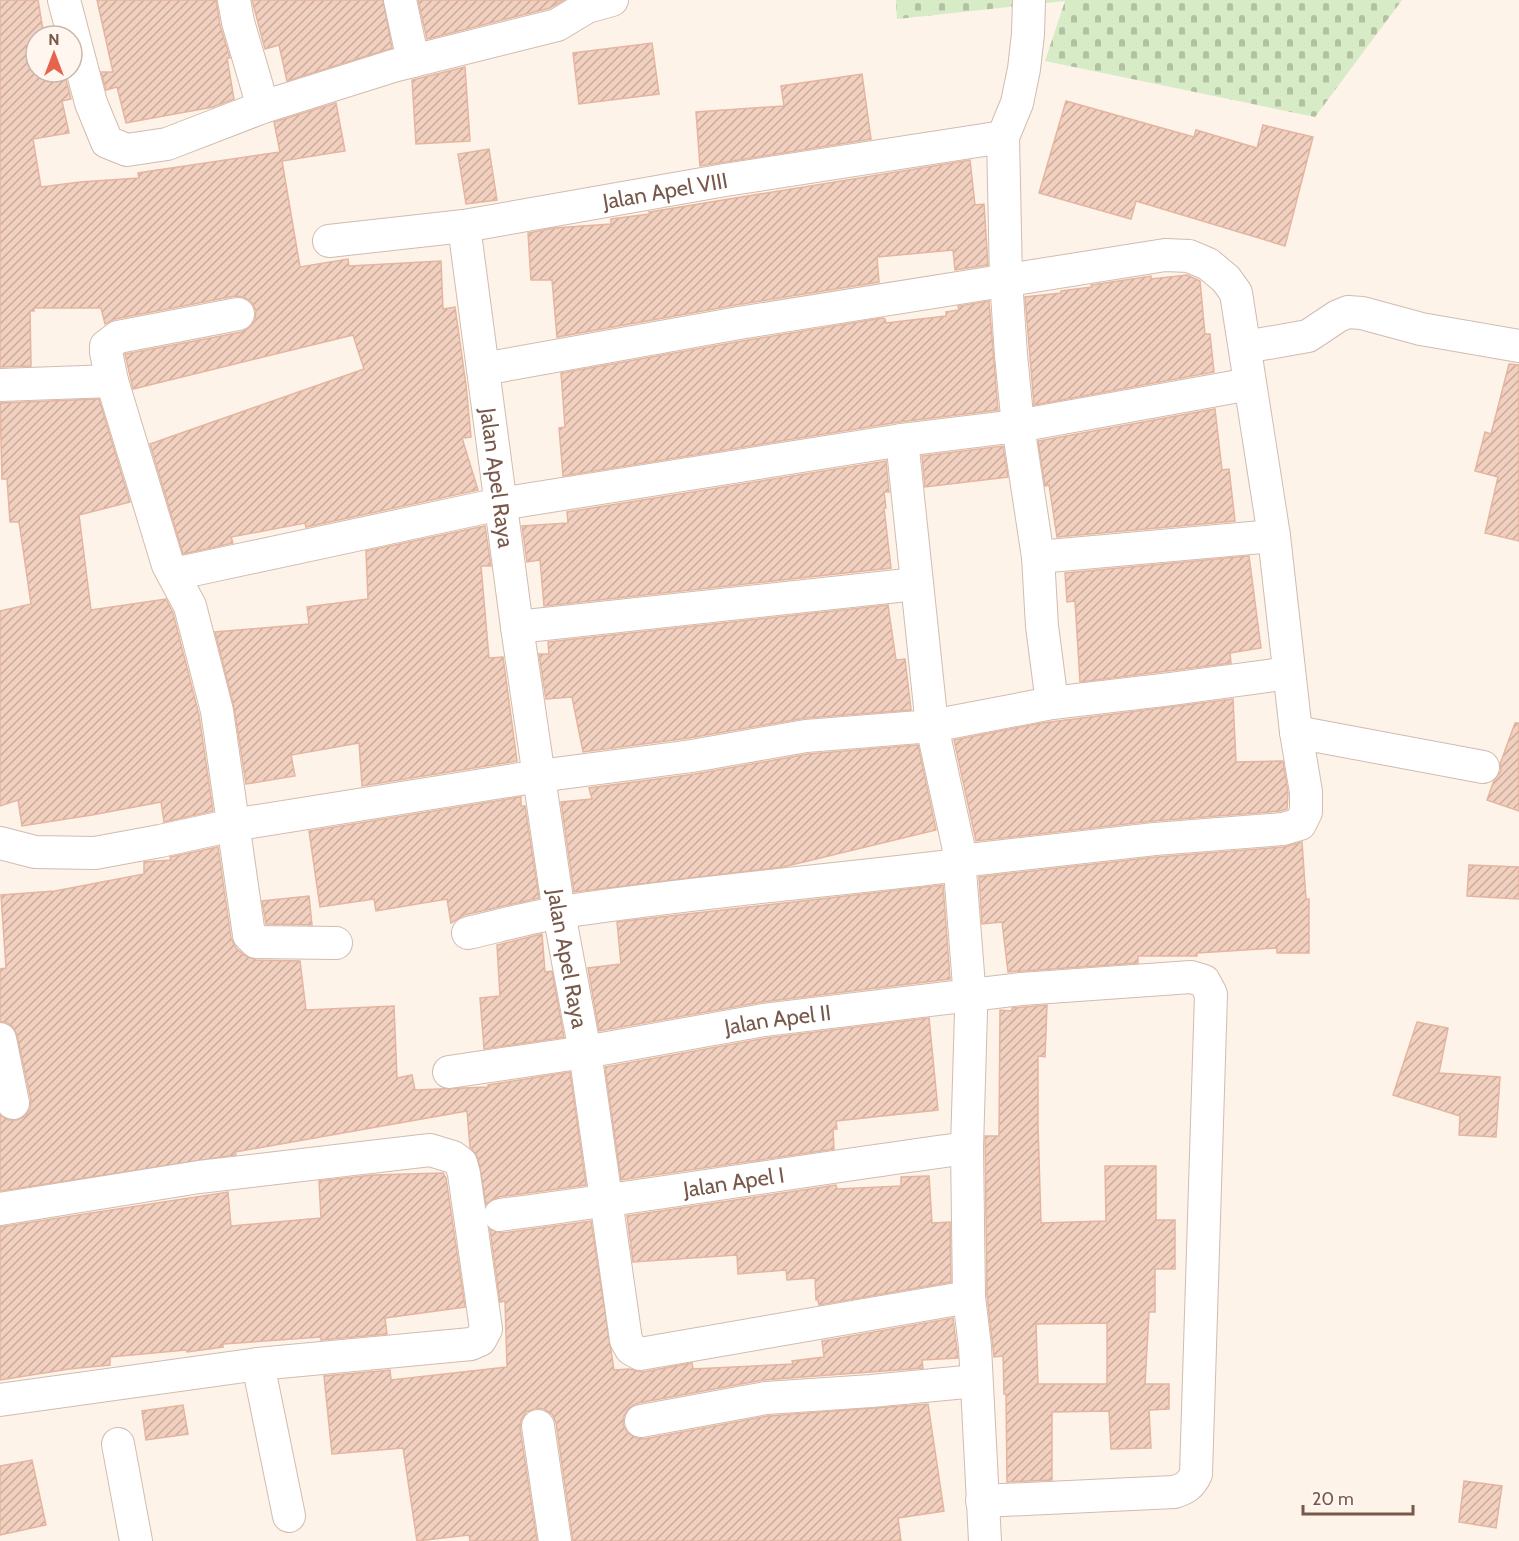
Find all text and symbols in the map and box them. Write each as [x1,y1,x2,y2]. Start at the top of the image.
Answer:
north arrow [24,24,84,84]
text: N [48,30,60,49]
street label: Jalan Apel VIII [599,166,730,215]
street label: Jalan Apel Raya [475,405,520,550]
street label: Jalan Apel Raya [542,886,594,1031]
street label: Jalan Apel II [721,999,833,1041]
street label: Jalan Apel I [680,1161,786,1203]
scale bar [1303,1478,1412,1516]
text: 20 m [1312,1488,1354,1510]

